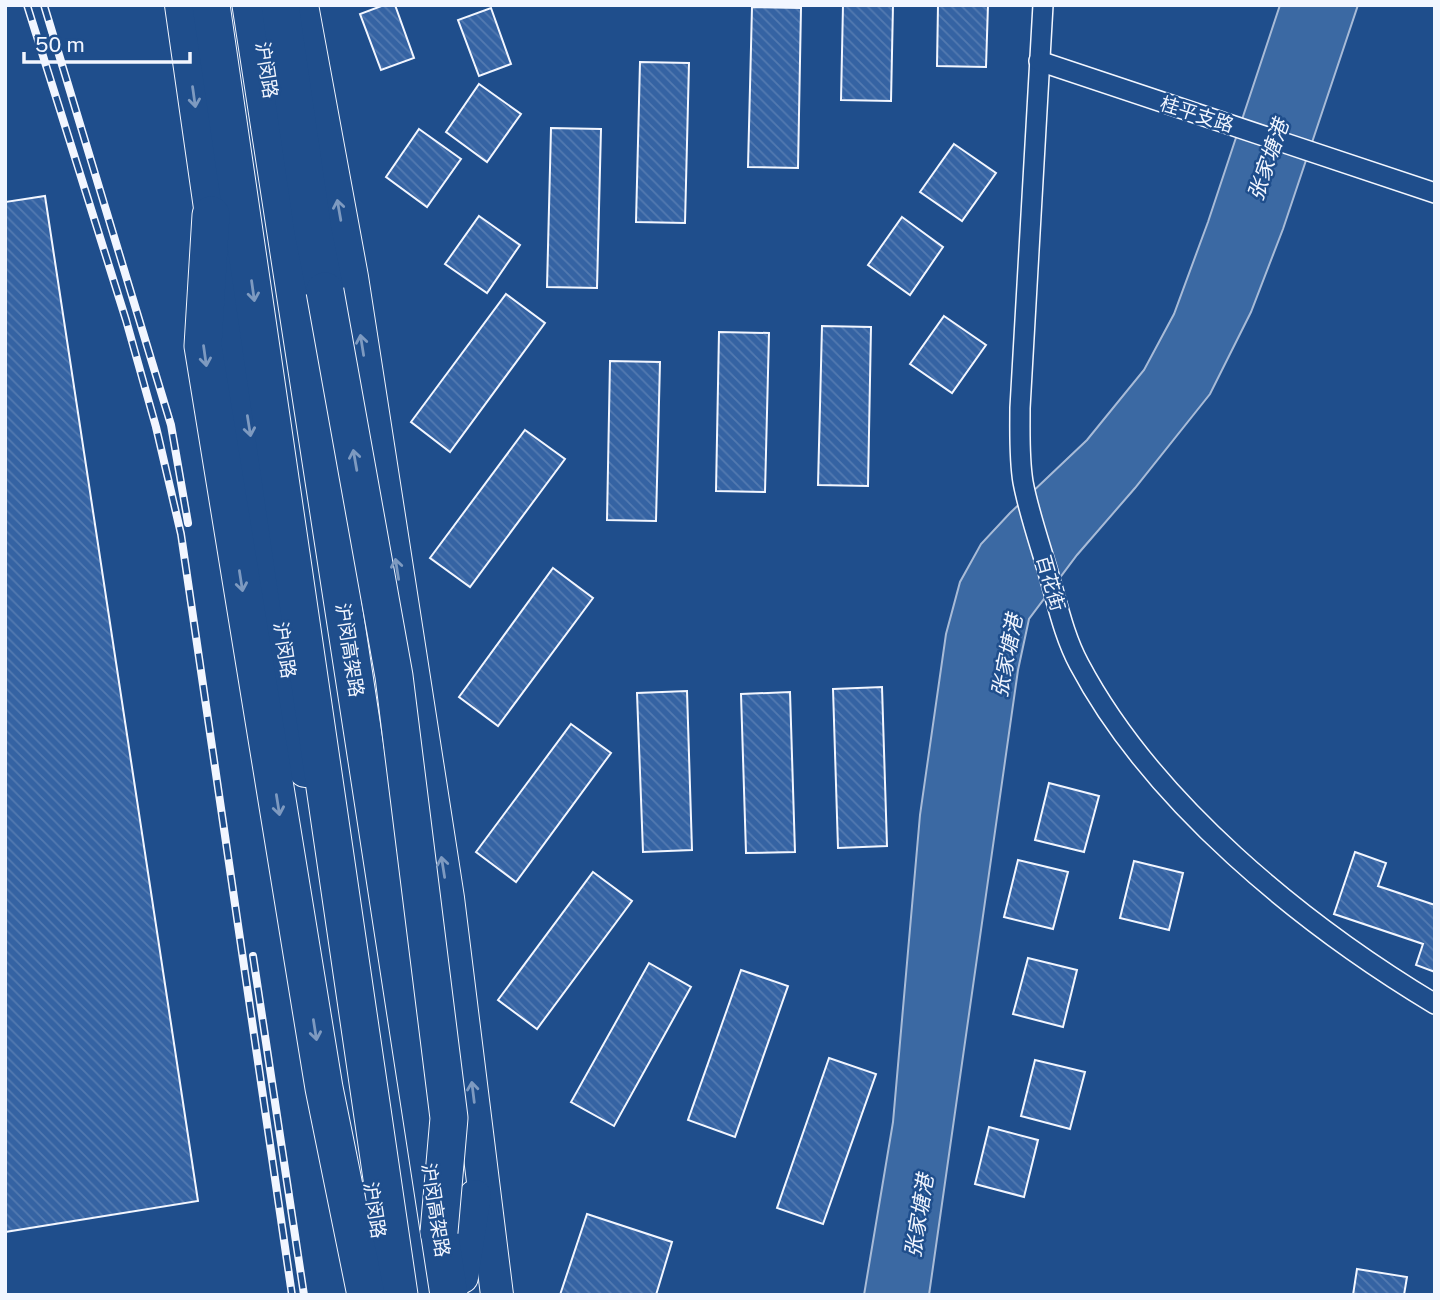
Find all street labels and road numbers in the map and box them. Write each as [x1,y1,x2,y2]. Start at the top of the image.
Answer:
street label: 沪闵路 [252,40,282,100]
street label: 桂平支路 [1157,92,1237,136]
street label: 百花街 [1033,553,1069,613]
street label: 沪闵高架路 [332,601,368,699]
street label: 沪闵路 [270,620,300,680]
street label: 沪闵高架路 [418,1161,454,1259]
street label: 沪闵路 [360,1180,390,1240]

